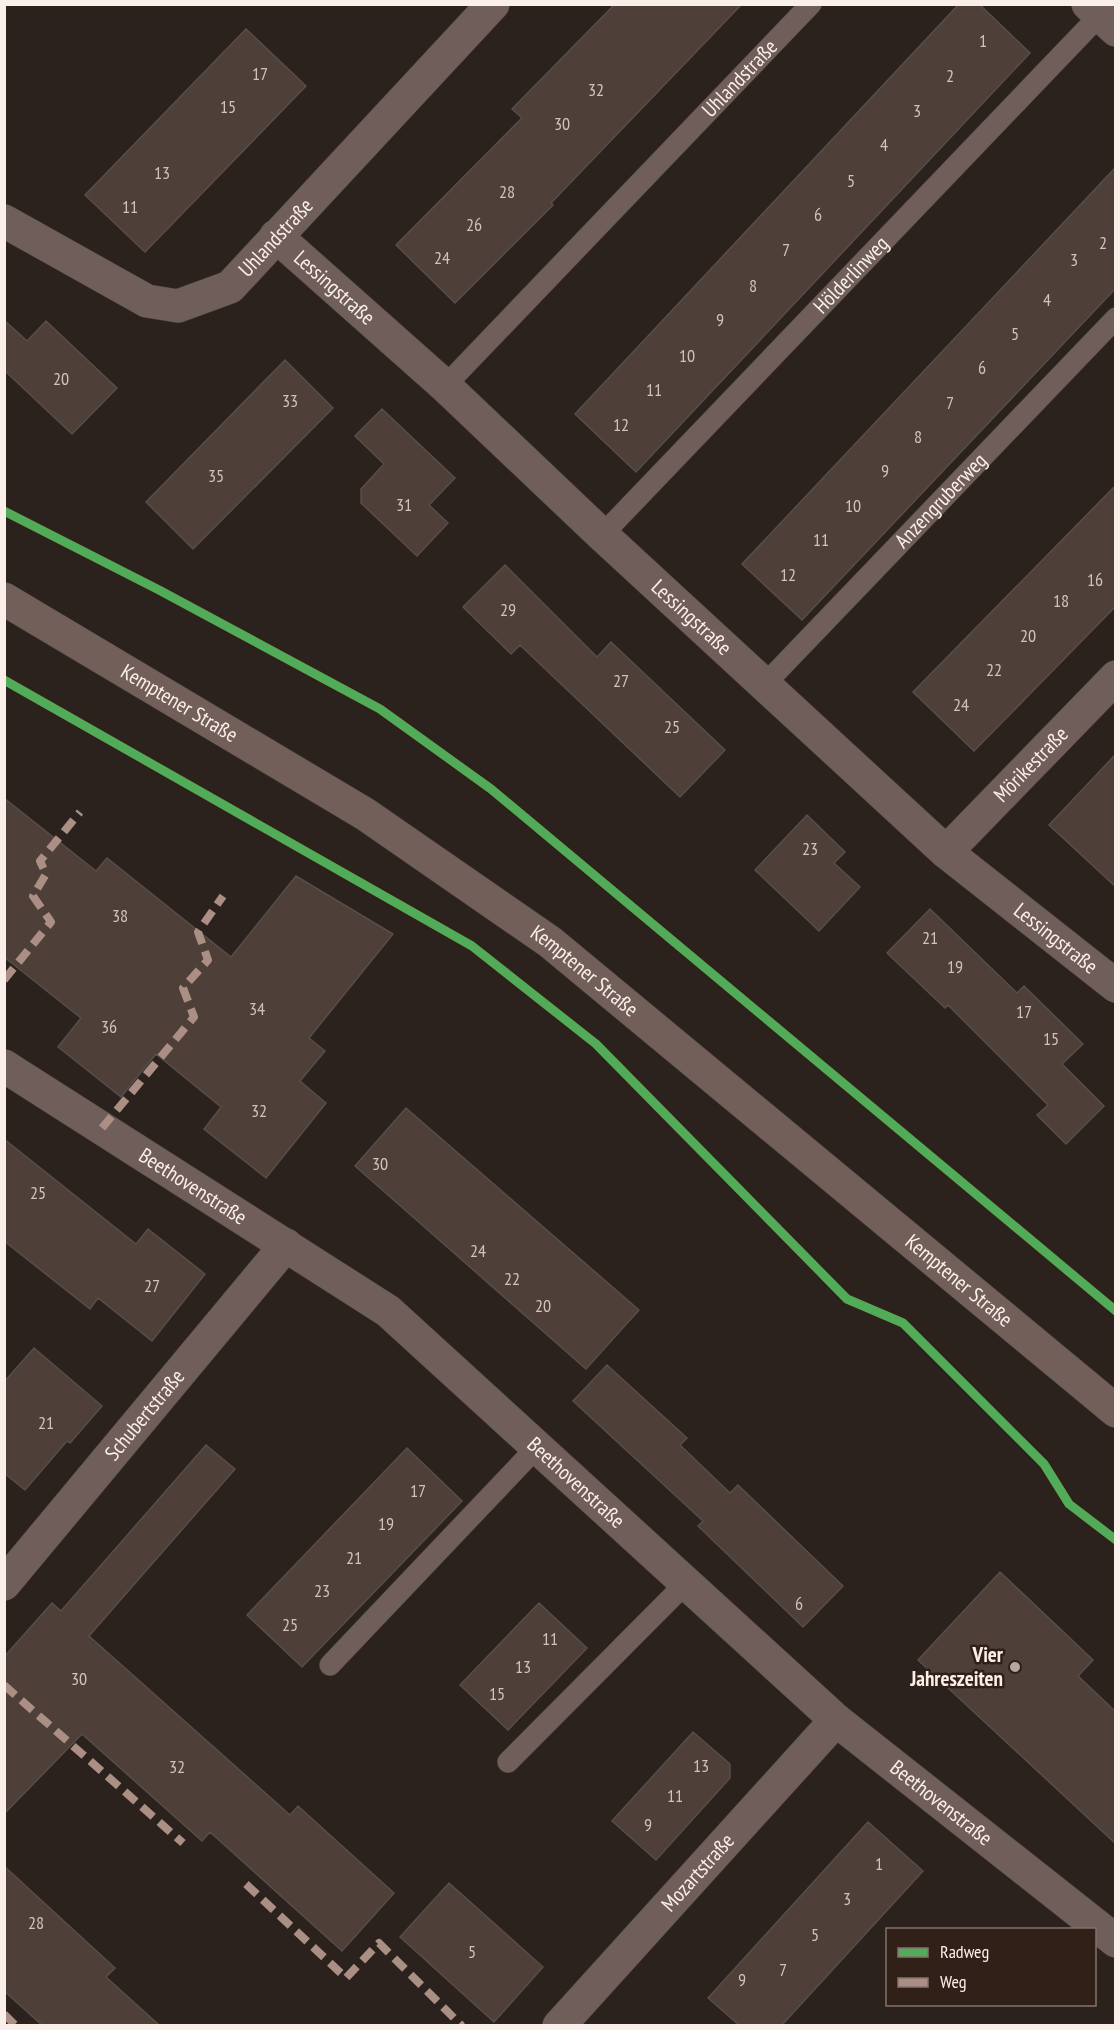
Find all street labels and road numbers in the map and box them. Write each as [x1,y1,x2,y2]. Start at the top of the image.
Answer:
street label: Uhlandstraße [696,33,783,123]
street label: Uhlandstraße [232,192,319,282]
street label: Hölderlinweg [807,230,894,319]
street label: Lessingstraße [288,244,381,331]
street label: Anzengruberweg [889,447,992,554]
street label: Lessingstraße [646,573,738,661]
street label: Kemptener Straße [116,658,243,748]
street label: Mörikestraße [988,721,1074,808]
street label: Lessingstraße [1009,897,1104,980]
street label: Kemptener Straße [525,919,644,1023]
street label: Beethovenstraße [134,1142,252,1231]
street label: Kemptener Straße [900,1228,1018,1333]
street label: Schubertstraße [99,1363,190,1466]
street label: Beethovenstraße [522,1431,631,1534]
street label: Beethovenstraße [885,1754,998,1851]
street label: Mozartstraße [655,1827,740,1917]

